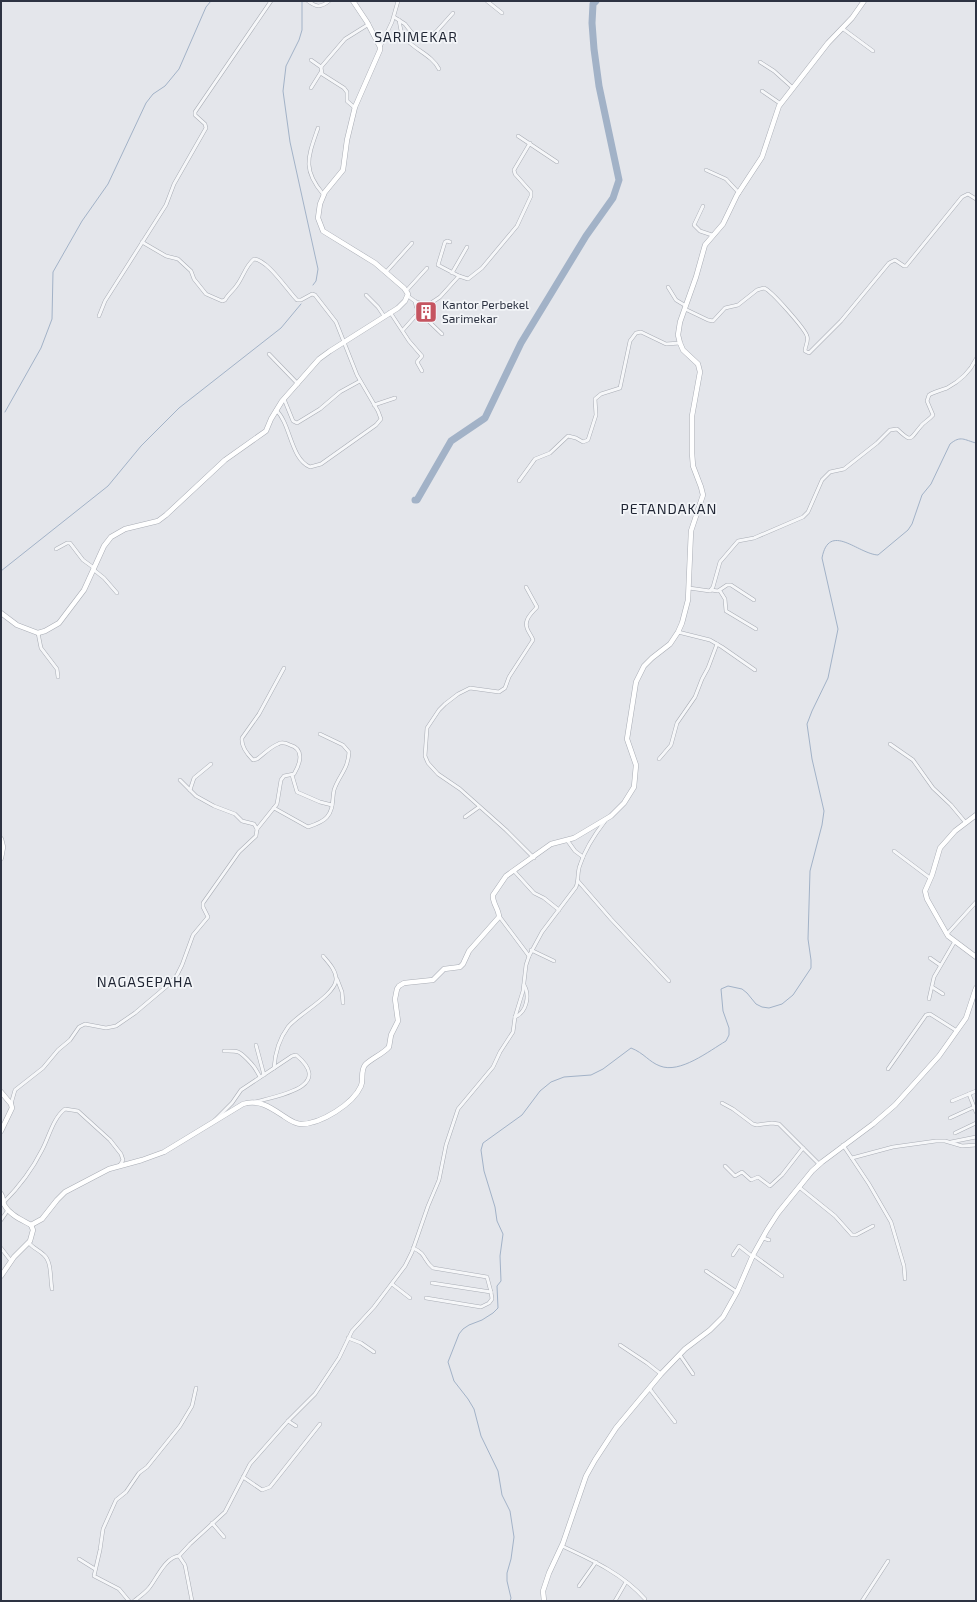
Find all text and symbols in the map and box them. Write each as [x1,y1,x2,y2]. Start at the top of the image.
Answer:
district label: SARIMEKAR [374,28,458,45]
place label: Kantor Perbekel Sarimekar [442,297,529,325]
building icon: Kantor Perbekel Sarimekar [413,299,439,325]
district label: PETANDAKAN [621,500,717,517]
district label: NAGASEPAHA [97,973,193,990]

